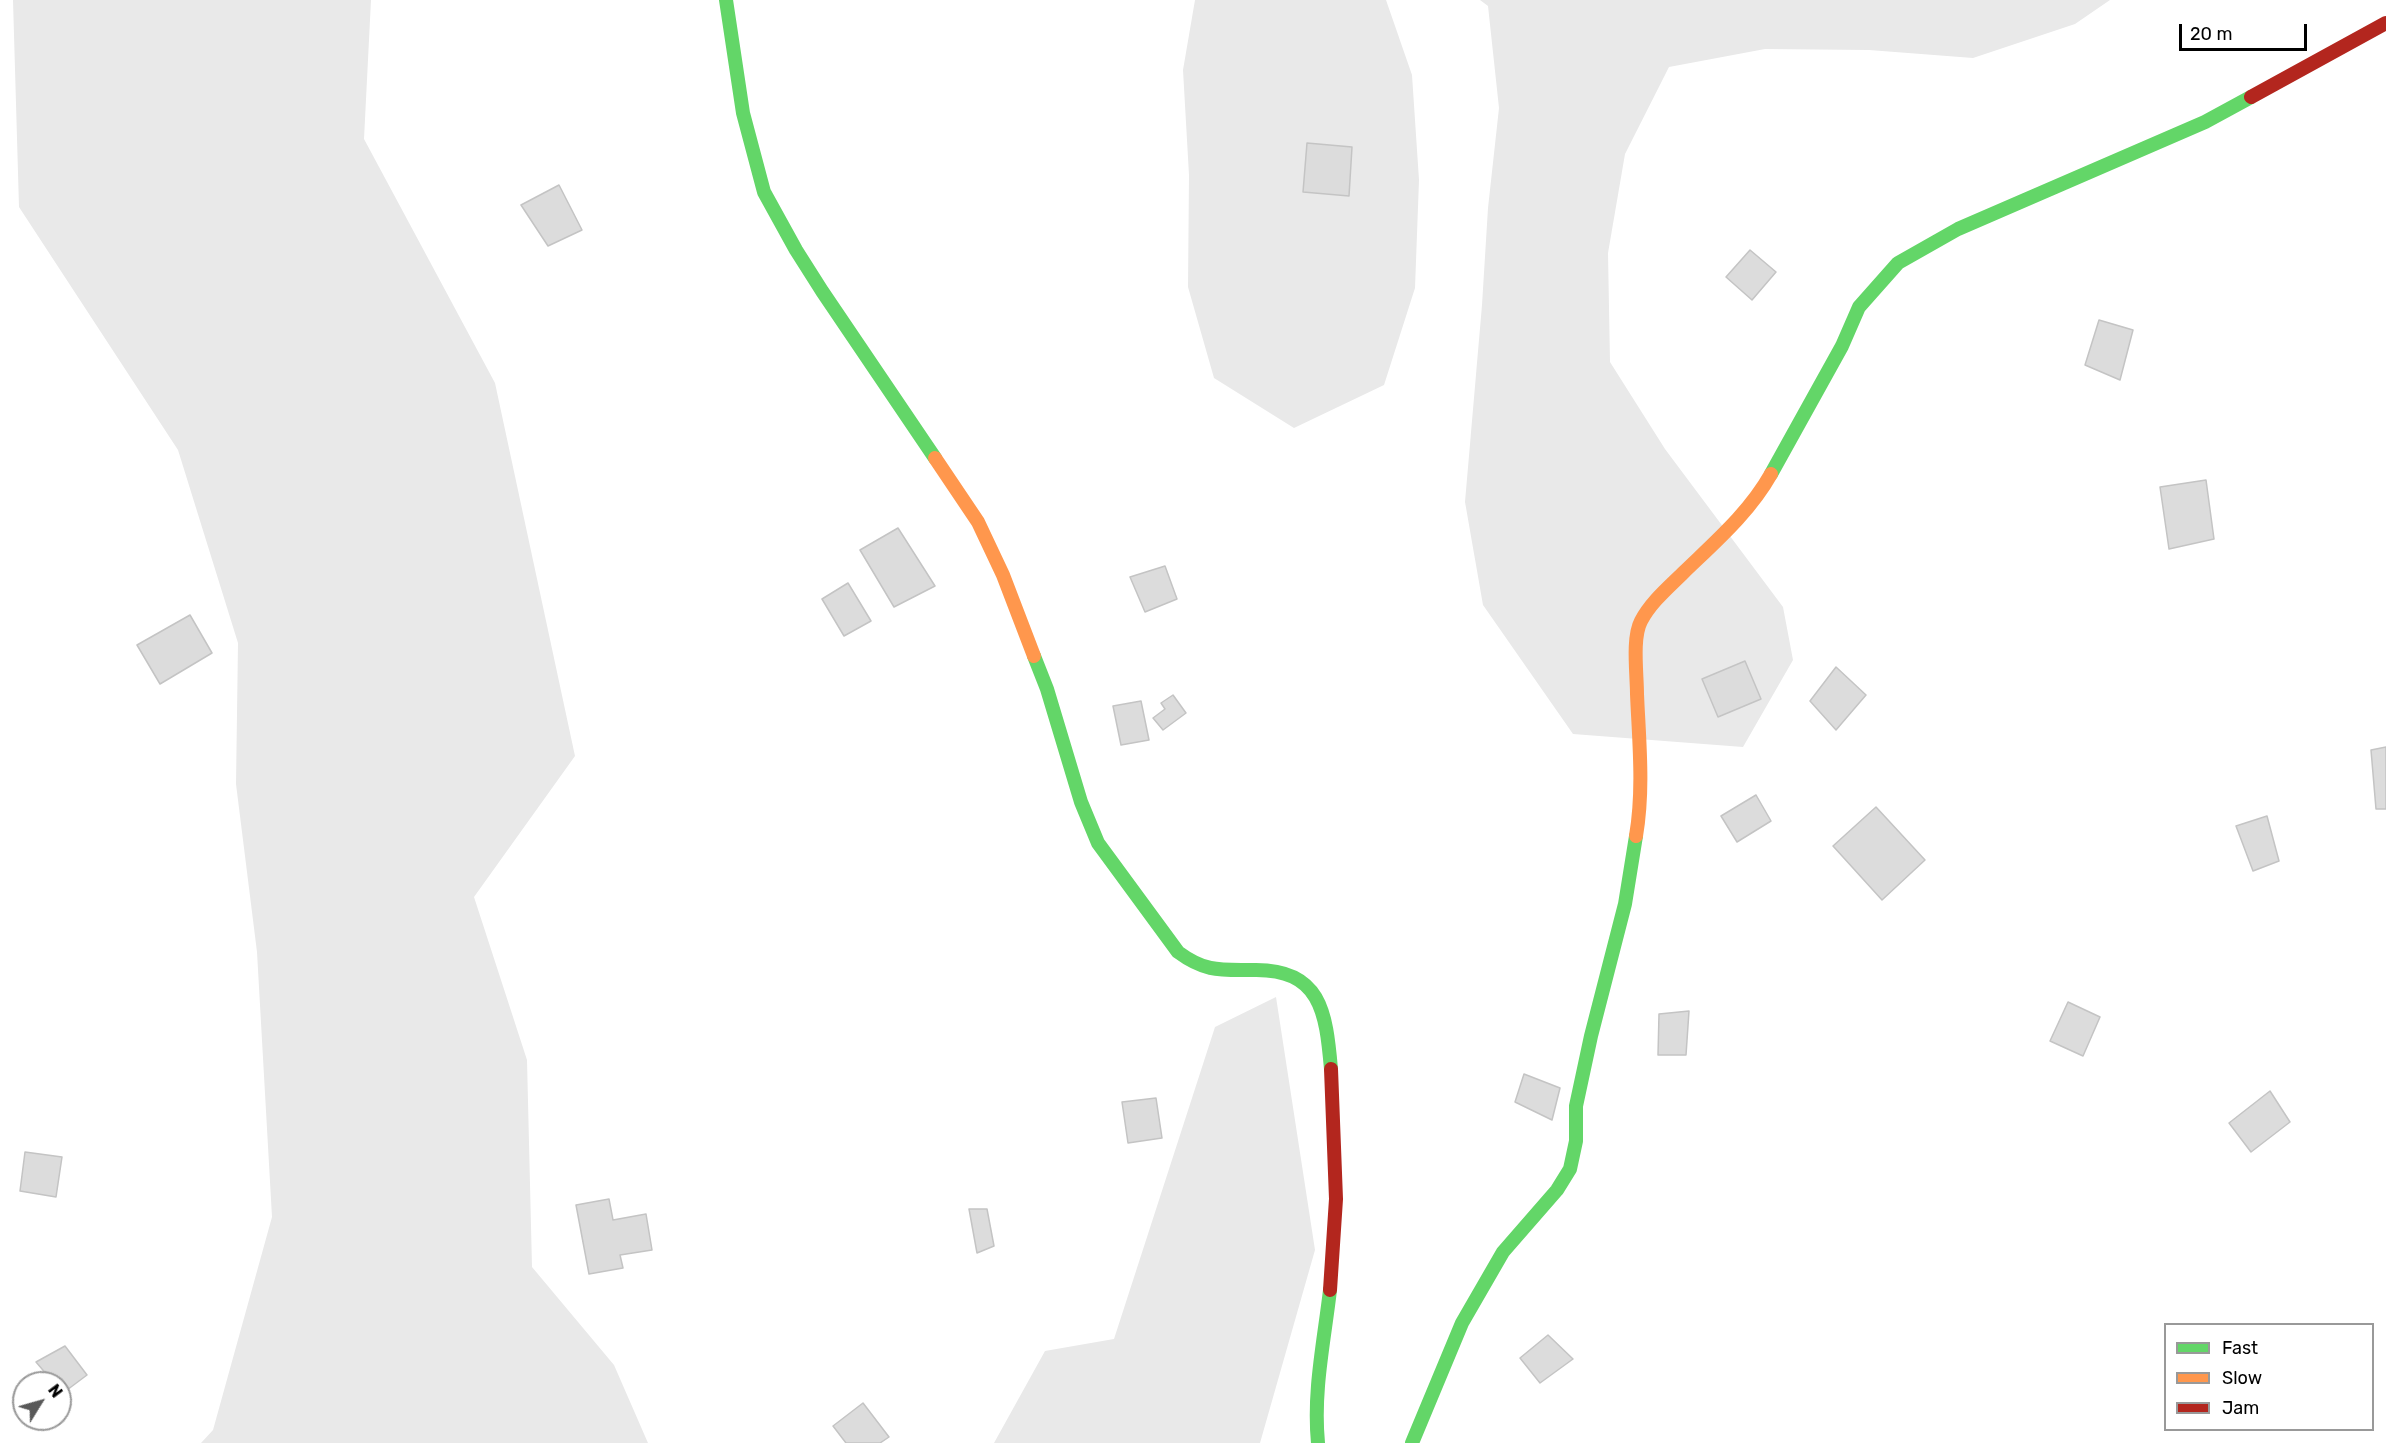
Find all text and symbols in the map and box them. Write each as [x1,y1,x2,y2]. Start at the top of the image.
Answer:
scale bar [2182,12,2310,50]
text: 20 m [2190,23,2232,45]
legend [2164,1323,2374,1431]
text: Fast [2222,1337,2258,1359]
text: Slow [2222,1367,2262,1389]
north arrow [12,1371,72,1431]
text: N [44,1381,66,1401]
text: Jam [2222,1397,2259,1419]

